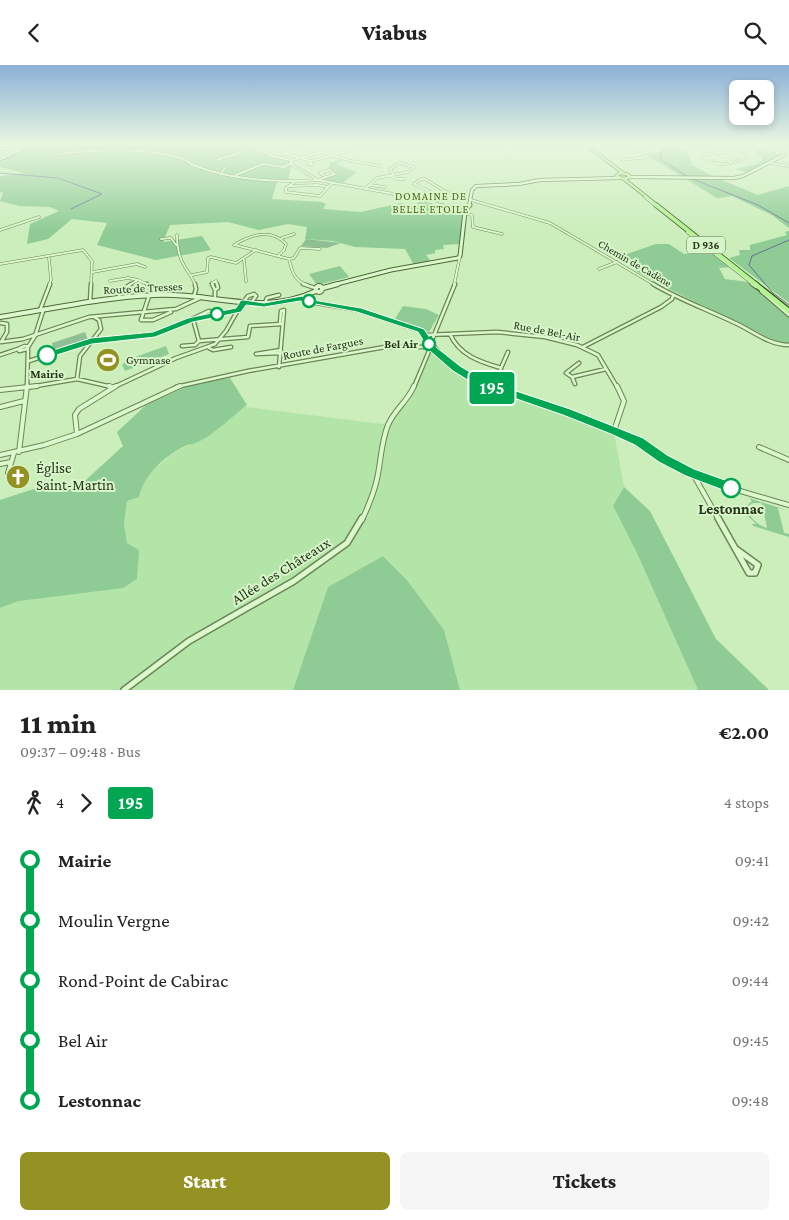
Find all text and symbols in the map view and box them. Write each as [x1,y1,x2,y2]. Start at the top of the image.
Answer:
icon: back [20,19,48,47]
icon: search [741,19,769,47]
text: Viabus [362,20,427,45]
map controls [729,80,774,125]
button: locate [729,80,774,125]
district label: DOMAINE DE BELLE ETOILE [392,190,470,215]
street label: Chemin de Cadène [596,237,674,289]
road number: D 936 [687,237,725,253]
street label: Route de Tresses [103,279,183,297]
unlabelled marker [302,294,316,308]
unlabelled marker [210,307,224,321]
street label: Rue de Bel-Air [512,318,582,344]
street label: Route de Fargues [282,333,365,363]
place label: Bel Air [384,337,418,351]
marker: Bel Air [422,337,436,351]
marker: Mairie [37,345,57,365]
sports icon: Gymnase [95,347,121,373]
place label: Gymnase [126,353,171,367]
place label: Mairie [30,367,64,381]
line badge: 195 [463,372,521,404]
text: 195 [479,378,505,398]
place label: Église Saint-Martin [36,460,114,493]
church icon: Église Saint-Martin [5,464,31,490]
marker: Lestonnac [721,478,741,498]
place label: Lestonnac [698,501,764,517]
street label: Allée des Châteaux [229,534,333,608]
text: 11 min [20,708,96,739]
text: €2.00 [719,722,769,743]
text: 09:37 – 09:48 · Bus [20,743,140,760]
icon: walk [20,789,48,817]
icon: forward [72,789,100,817]
text: 195 [118,793,143,813]
text: 4 [56,794,64,811]
text: 4 stops [724,794,769,811]
text: Mairie [58,850,111,871]
text: 09:41 [735,852,769,869]
text: Moulin Vergne [58,910,170,931]
text: 09:42 [733,912,769,929]
text: Rond-Point de Cabirac [58,970,228,991]
text: 09:44 [732,972,769,989]
text: Bel Air [58,1030,108,1051]
text: 09:45 [733,1032,769,1049]
text: Lestonnac [58,1090,141,1111]
text: 09:48 [731,1092,769,1109]
button: Start [20,1152,390,1210]
button: Tickets [400,1152,769,1210]

